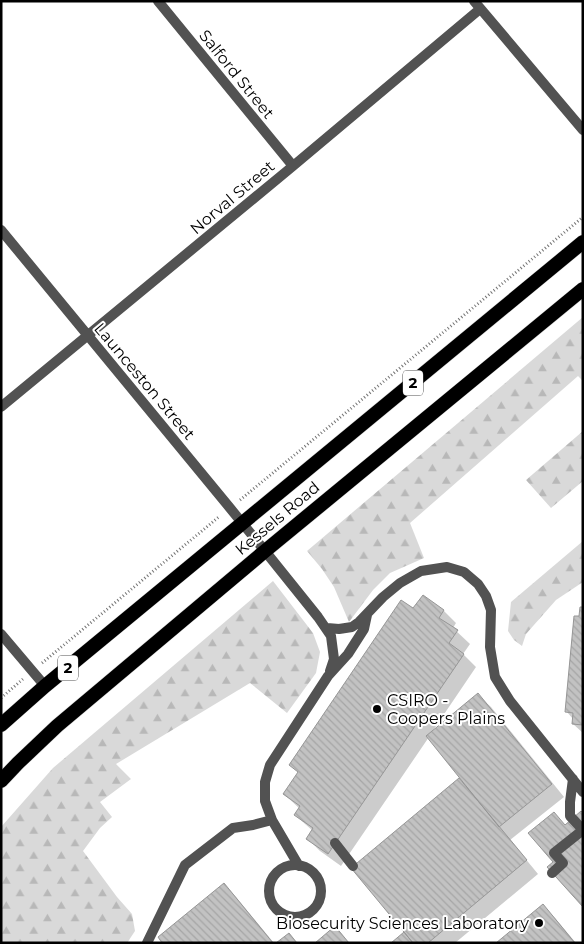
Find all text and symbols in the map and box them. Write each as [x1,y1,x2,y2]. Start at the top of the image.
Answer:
street label: Salford Street [195,26,278,123]
street label: Norval Street [186,156,279,238]
street label: Launceston Street [90,319,199,444]
road number: 2 [403,370,423,396]
street label: Kessels Road [231,478,323,559]
road number: 2 [58,656,78,680]
place label: CSIRO - Coopers Plains [387,691,505,728]
marker: CSIRO - Coopers Plains [371,703,383,715]
place label: Biosecurity Sciences Laboratory [276,914,529,933]
marker: Biosecurity Sciences Laboratory [533,917,545,929]

